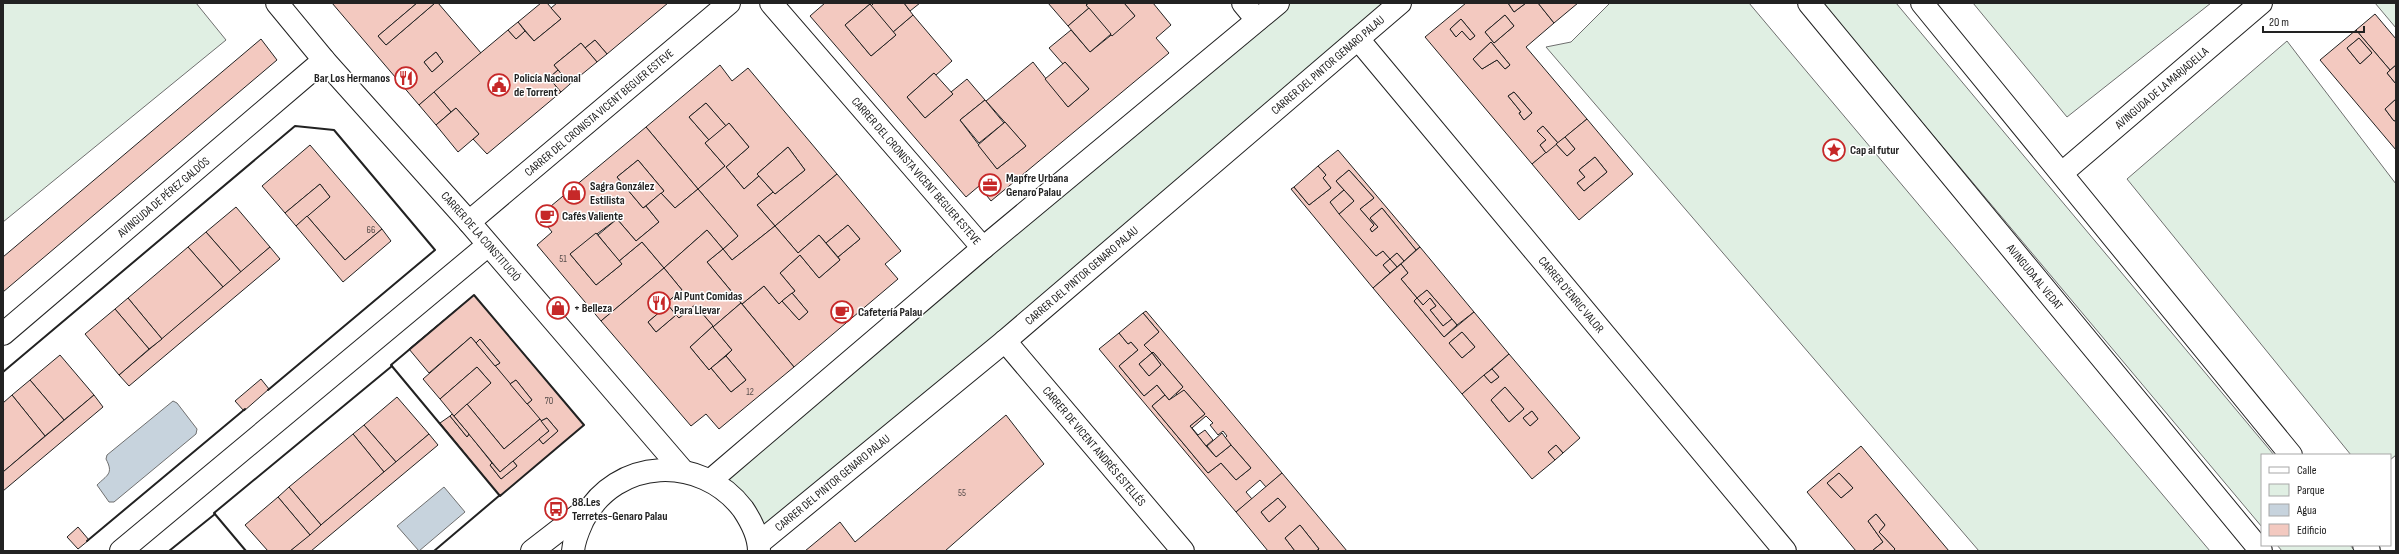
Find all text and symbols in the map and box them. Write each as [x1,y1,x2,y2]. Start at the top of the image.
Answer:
scale bar [2263,8,2364,34]
street label: CARRER DEL PINTOR GENARO PALAU [1268,12,1387,118]
text: 20 m [2269,15,2289,30]
street label: AVINGUDA DE LA MARJADELLA [2111,43,2212,133]
street label: CARRER DEL CRONISTA VICENT BEGUER ESTEVE [521,45,677,180]
restaurant icon: Bar Los Hermanos [393,65,419,91]
place label: Bar Los Hermanos [314,71,390,86]
place label: Policía Nacional de Torrent [514,71,581,100]
public building icon: Policía Nacional de Torrent [486,72,512,98]
street label: CARRER DEL CRONISTA VICENT BEGUER ESTEVE [848,94,984,248]
place icon: Cap al futur [1821,137,1847,163]
place label: Cap al futur [1850,143,1899,158]
street label: AVINGUDA DE PÉREZ GALDÓS [114,154,213,241]
place label: Mapfre Urbana Genaro Palau [1006,171,1068,200]
office icon: Mapfre Urbana Genaro Palau [977,172,1003,198]
place label: Sagra González Estilista [590,179,655,208]
shop icon: Sagra González Estilista [561,180,587,206]
street label: CARRER DE LA CONSTITUCIÓ [438,188,524,284]
cafe icon: Cafés Valiente [534,203,560,229]
place label: Cafés Valiente [562,209,623,224]
street label: CARRER DEL PINTOR GENARO PALAU [1022,223,1141,328]
house number: 66 [367,224,375,236]
street label: AVINGUDA AL VEDAT [2003,240,2066,313]
house number: 51 [559,253,567,265]
street label: CARRER D'ENRIC VALOR [1535,253,1608,336]
place label: Al Punt Comidas Para Llevar [673,289,743,318]
restaurant icon: Al Punt Comidas Para Llevar [646,290,672,316]
shop icon: + Belleza [545,295,571,321]
cafe icon: Cafetería Palau [829,299,855,325]
place label: + Belleza [574,301,612,316]
place label: Cafetería Palau [858,305,922,320]
street label: CARRER DE VICENT ANDRÉS ESTELLÉS [1039,383,1149,509]
house number: 12 [746,386,754,398]
house number: 70 [545,395,553,407]
street label: CARRER DEL PINTOR GENARO PALAU [772,431,893,534]
legend [2261,454,2391,546]
text: Calle [2297,463,2317,478]
text: Parque [2297,483,2325,498]
house number: 55 [958,487,966,499]
place label: 88.Les Terretes-Genaro Palau [572,495,667,524]
bus stop icon: 88.Les Terretes-Genaro Palau [543,496,569,522]
text: Agua [2296,503,2317,518]
text: Edificio [2297,523,2326,538]

